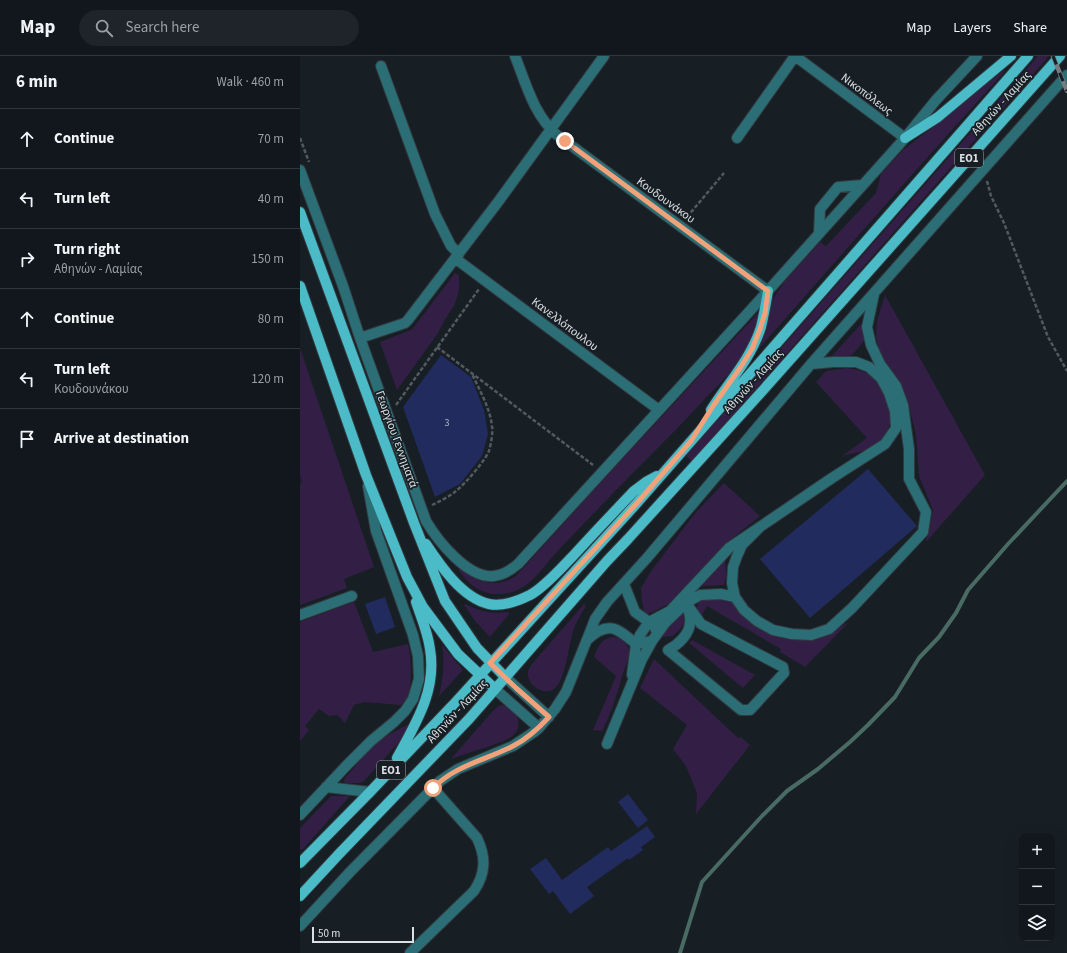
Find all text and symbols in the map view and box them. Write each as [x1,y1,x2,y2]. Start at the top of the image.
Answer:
search box [79,10,359,46]
text: Map [20,14,55,41]
icon: search [93,17,115,39]
text: Search here [125,17,199,38]
text: Map [906,18,931,38]
text: Layers [953,18,991,38]
text: Share [1013,18,1047,38]
street label: Αθηνών - Λαμίας [968,67,1035,139]
street label: Νικοπόλεως [837,69,896,120]
text: 6 min [16,70,57,94]
text: Walk · 460 m [216,73,284,91]
icon: ahead [16,128,38,150]
text: Continue [54,128,114,149]
text: 70 m [258,130,284,148]
route end [556,132,574,150]
road number: ΕΟ1 [955,149,983,167]
street label: Κουδουνάκου [633,173,699,228]
icon: left [16,188,38,210]
text: Turn left [54,188,110,209]
text: 40 m [258,190,284,208]
text: Turn right [54,239,120,260]
icon: right [16,248,38,270]
text: 150 m [251,250,284,268]
text: Αθηνών - Λαμίας [54,260,143,278]
street label: Κανελλόπουλου [528,294,602,355]
icon: ahead [16,308,38,330]
text: Continue [54,308,114,329]
text: 80 m [258,310,284,328]
street label: Αθηνών - Λαμίας [720,345,787,417]
text: Turn left [54,359,110,380]
icon: left [16,368,38,390]
text: 120 m [251,370,284,388]
text: Κουδουνάκου [54,380,129,398]
street label: Γεωργίου Γεννηματά [371,388,422,490]
house number: 3 [445,416,450,430]
icon: arrive [16,428,38,450]
text: Arrive at destination [54,428,189,449]
street label: Αθηνών - Λαμίας [423,676,492,747]
road number: ΕΟ1 [377,761,405,779]
route start [424,779,442,797]
map controls [1019,833,1055,941]
button: + [1019,833,1055,869]
button: − [1019,869,1055,905]
button: layers [1019,905,1055,941]
scale bar [312,925,414,944]
text: 50 m [318,926,340,941]

